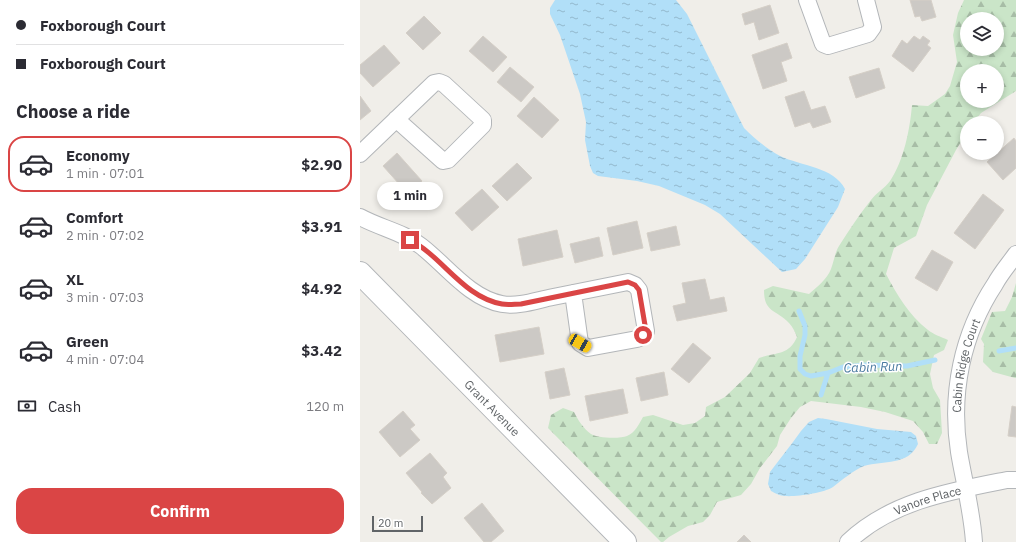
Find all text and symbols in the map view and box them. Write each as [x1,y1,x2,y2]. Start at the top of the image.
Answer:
map controls [960,12,1004,160]
button: layers [960,12,1004,56]
text: Foxborough Court [40,16,166,35]
text: Foxborough Court [40,54,166,73]
button: + [960,64,1004,108]
text: Choose a ride [16,100,130,123]
button: − [960,116,1004,160]
icon: car [18,146,54,182]
text: Economy [66,146,130,165]
text: $2.90 [301,155,342,174]
text: 1 min · 07:01 [66,165,144,182]
callout: 1 min [377,182,443,210]
text: 1 min [393,187,427,204]
icon: car [18,208,54,244]
text: Comfort [66,208,123,227]
text: $3.91 [301,217,342,236]
text: 2 min · 07:02 [66,227,144,244]
route end [401,231,419,249]
icon: car [18,270,54,306]
text: XL [66,270,84,289]
text: $4.92 [301,279,342,298]
text: 3 min · 07:03 [66,289,144,306]
street label: Cabin Ridge Court [949,316,983,413]
route start [634,326,652,344]
icon: car [18,332,54,368]
text: Green [66,332,109,351]
car [567,332,593,354]
text: $3.42 [301,341,342,360]
text: 4 min · 07:04 [66,351,144,368]
water label: Cabin Run [843,357,903,377]
street label: Grant Avenue [462,376,524,439]
icon: cash [16,395,38,417]
text: Cash [48,397,81,416]
text: 120 m [306,398,344,415]
street label: Vanore Place [891,482,963,518]
button: Confirm [16,488,344,534]
scale bar [372,514,423,533]
text: 20 m [378,516,403,530]

